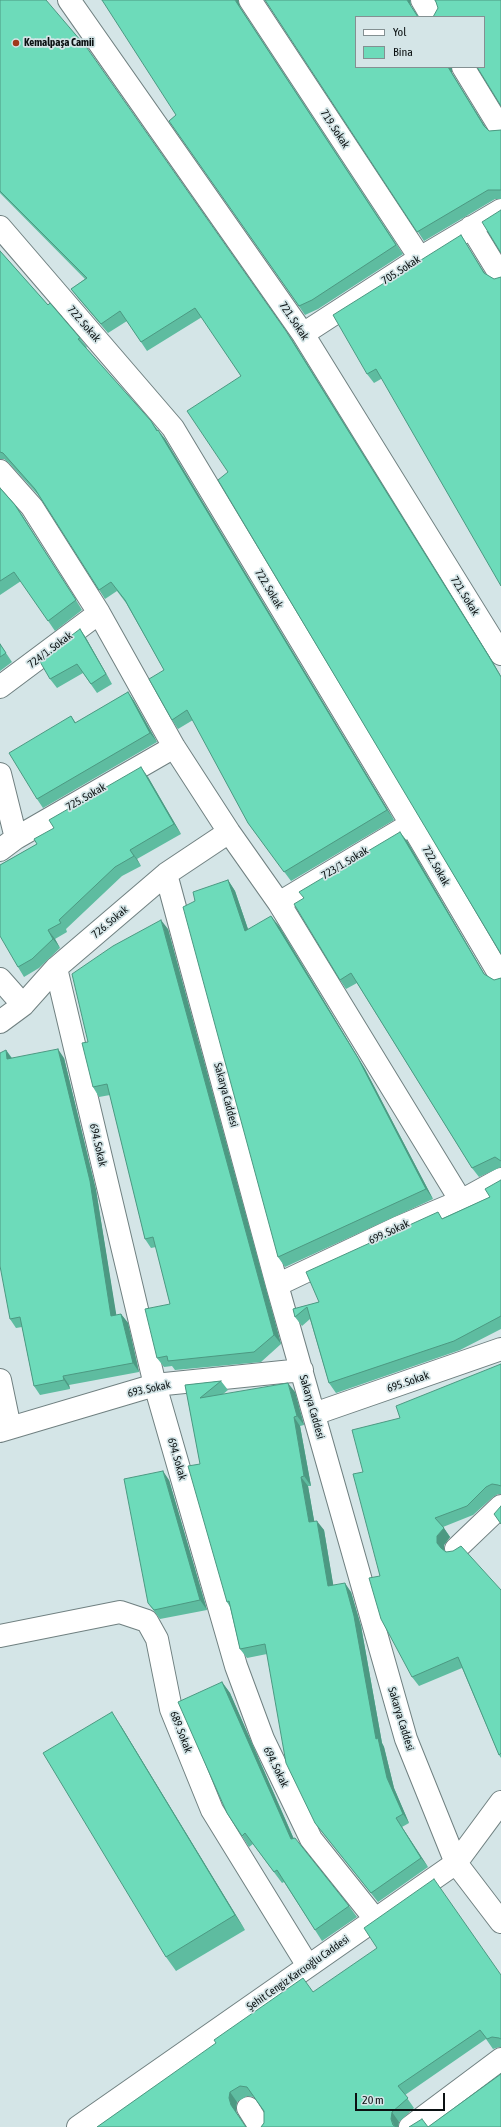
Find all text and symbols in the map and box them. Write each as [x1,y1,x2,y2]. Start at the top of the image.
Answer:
legend [355,16,485,68]
text: Yol [393,25,406,39]
place label: Kemalpaşa Camii [24,36,94,50]
marker: Kemalpaşa Camii [11,38,21,48]
text: Bina [393,45,413,59]
street label: 719. Sokak [318,107,352,151]
street label: 705. Sokak [379,253,423,287]
street label: 721. Sokak [276,299,312,343]
street label: 722. Sokak [65,303,103,345]
street label: 722. Sokak [252,567,286,611]
street label: 721. Sokak [448,574,482,618]
street label: 724/1. Sokak [25,629,75,671]
street label: 725. Sokak [64,780,108,814]
street label: 723/1. Sokak [319,844,371,882]
street label: 722. Sokak [419,844,453,888]
street label: 726. Sokak [89,903,131,941]
street label: Sakarya Caddesi [211,1061,241,1129]
street label: 694. Sokak [87,1122,109,1168]
street label: 699. Sokak [366,1217,412,1247]
street label: 695. Sokak [385,1369,431,1395]
street label: Sakarya Caddesi [297,1374,327,1440]
street label: 693. Sokak [126,1378,172,1400]
street label: 694. Sokak [165,1436,189,1482]
street label: Sakarya Caddesi [385,1686,417,1752]
street label: 689. Sokak [167,1709,195,1755]
street label: 694. Sokak [261,1745,291,1789]
street label: Şehit Cengiz Karcıoğlu Caddesi [244,1933,352,2013]
scale bar [357,2085,447,2111]
text: 20 m [362,2093,384,2107]

